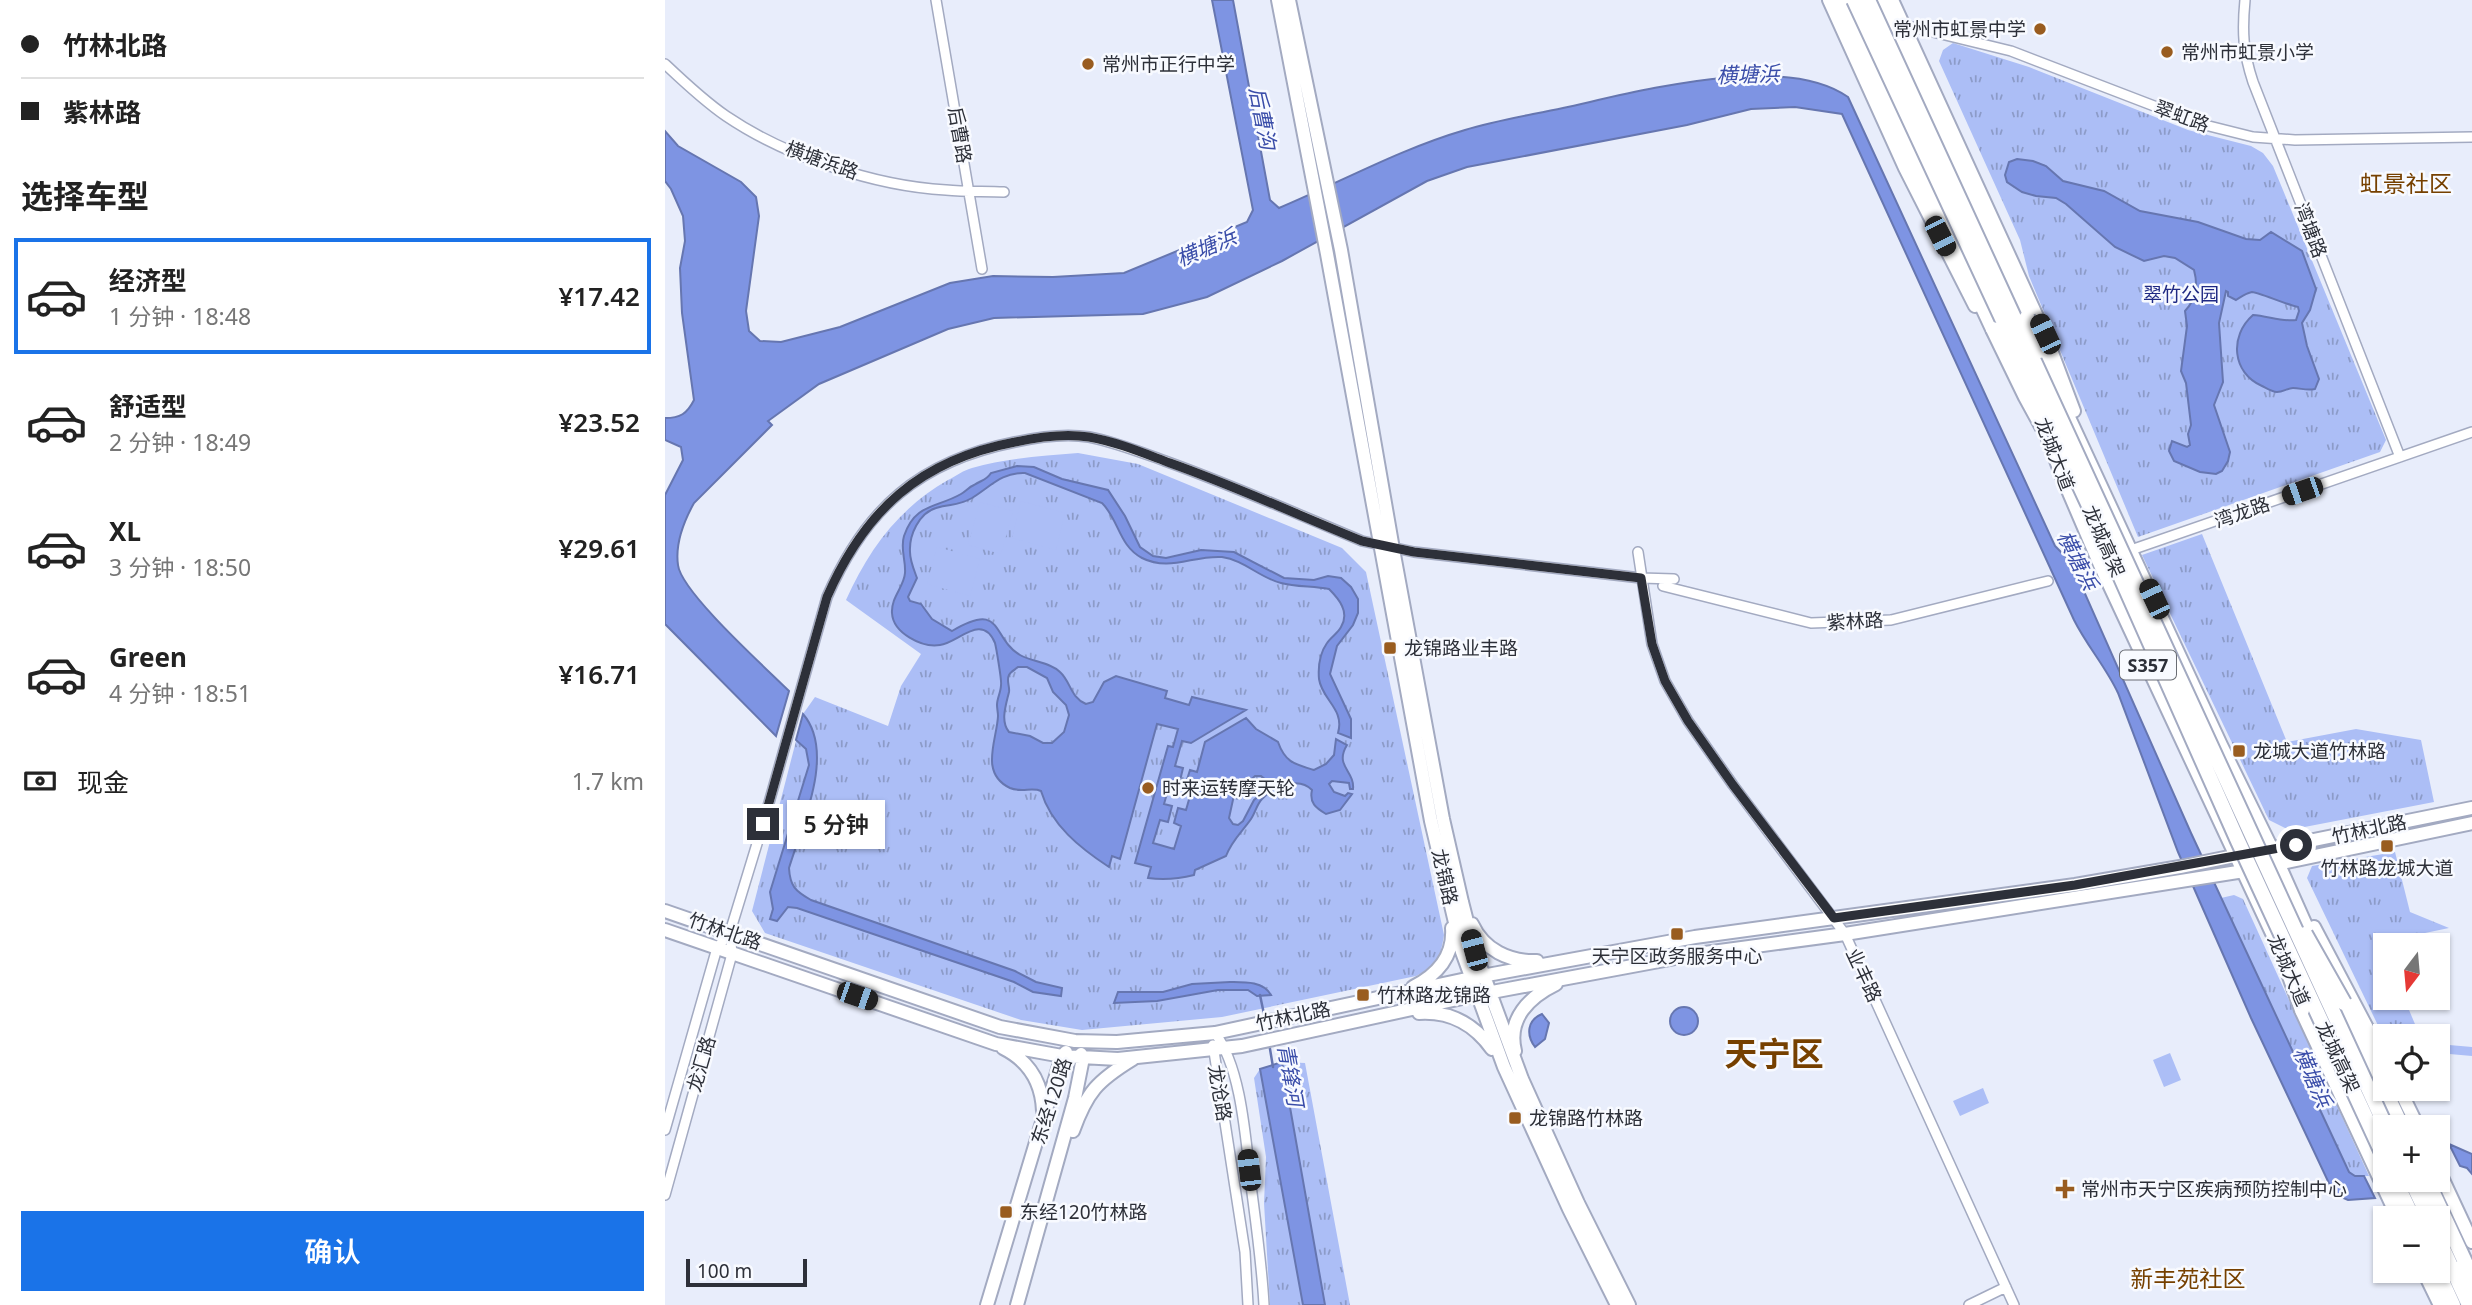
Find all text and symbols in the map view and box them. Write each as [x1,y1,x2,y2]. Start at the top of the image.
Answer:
place label: 常州市虹景中学 [1893,16,2026,42]
marker: 常州市虹景中学 [2032,21,2048,37]
text: 竹林北路 [63,27,167,63]
place label: 常州市虹景小学 [2181,39,2314,65]
marker: 常州市虹景小学 [2159,44,2175,60]
place label: 常州市正行中学 [1102,51,1235,77]
marker: 常州市正行中学 [1080,56,1096,72]
water label: 横塘浜 [1716,59,1782,89]
water label: 后曹沟 [1243,84,1283,154]
text: 紫林路 [63,94,141,130]
street label: 翠虹路 [2151,94,2213,138]
street label: 后曹路 [942,105,978,165]
street label: 横塘浜路 [782,135,862,185]
district label: 虹景社区 [2360,167,2452,199]
text: 选择车型 [21,174,149,217]
street label: 湾塘路 [2289,199,2333,261]
car [1922,213,1959,259]
water label: 横塘浜 [1172,221,1242,272]
text: 经济型 [109,262,187,298]
icon: car [25,265,88,328]
text: ¥17.42 [558,278,640,314]
park label: 翠竹公园 [2143,281,2219,307]
text: 1 分钟 · 18:48 [109,300,251,332]
car [2027,311,2064,357]
text: 舒适型 [109,388,187,424]
icon: car [25,391,88,454]
text: ¥23.52 [558,404,640,440]
street label: 龙城大道 [2029,414,2081,494]
text: 2 分钟 · 18:49 [109,426,251,458]
car [2279,474,2326,508]
street label: 湾龙路 [2211,490,2273,534]
street label: 龙城高架 [2077,501,2131,581]
text: XL [109,513,141,549]
icon: car [25,517,88,580]
water label: 横塘浜 [2051,526,2106,596]
text: ¥29.61 [558,530,640,566]
text: 3 分钟 · 18:50 [109,551,251,583]
car [2136,576,2173,622]
street label: 紫林路 [1826,607,1884,635]
place label: 龙锦路业丰路 [1404,635,1518,661]
text: Green [109,639,187,675]
marker: 龙锦路业丰路 [1382,640,1398,656]
icon: car [25,643,88,706]
road number: S357 [2120,650,2176,680]
text: ¥16.71 [558,656,640,692]
text: 4 分钟 · 18:51 [109,677,251,709]
place label: 龙城大道竹林路 [2253,738,2386,764]
marker: 龙城大道竹林路 [2231,743,2247,759]
icon: cash [21,762,59,800]
text: 现金 [77,764,129,800]
text: 1.7 km [572,765,644,797]
place label: 时来运转摩天轮 [1162,775,1295,801]
marker: 时来运转摩天轮 [1140,780,1156,796]
callout: 5 分钟 [787,800,885,848]
route end [747,808,779,840]
text: 5 分钟 [803,808,869,840]
street label: 竹林北路 [2329,808,2409,850]
route start [2280,829,2312,861]
marker: 竹林路龙城大道 [2379,838,2395,854]
street label: 龙锦路 [1426,846,1464,908]
place label: 竹林路龙城大道 [2320,855,2454,881]
street label: 竹林北路 [685,906,765,956]
marker: 天宁区政务服务中心 [1669,926,1685,942]
car [1459,927,1490,973]
street label: 龙城大道 [2262,930,2316,1010]
north arrow [2373,933,2450,1010]
map controls [2373,933,2450,1283]
place label: 天宁区政务服务中心 [1591,943,1763,969]
street label: 业丰路 [1840,944,1888,1006]
car [834,979,881,1013]
place label: 竹林路龙锦路 [1377,982,1491,1008]
marker: 竹林路龙锦路 [1355,987,1371,1003]
street label: 竹林北路 [1253,995,1333,1037]
street label: 龙城高架 [2310,1017,2366,1097]
button: locate [2373,1024,2450,1101]
district label: 天宁区 [1725,1031,1824,1076]
street label: 龙汇路 [681,1033,721,1095]
water label: 青锋河 [1272,1042,1311,1112]
water label: 横塘浜 [2287,1043,2339,1113]
street label: 东经120路 [1025,1054,1077,1148]
street label: 龙沧路 [1202,1063,1238,1123]
place label: 龙锦路竹林路 [1529,1105,1643,1131]
marker: 龙锦路竹林路 [1507,1110,1523,1126]
button: + [2373,1115,2450,1192]
car [1237,1148,1262,1192]
place label: 常州市天宁区疾病预防控制中心 [2081,1176,2347,1202]
marker: 常州市天宁区疾病预防控制中心 [2055,1179,2075,1199]
place label: 东经120竹林路 [1020,1199,1148,1225]
marker: 东经120竹林路 [998,1204,1014,1220]
button: − [2373,1206,2450,1283]
button: 确认 [21,1211,644,1291]
scale bar [686,1256,807,1288]
text: 100 m [697,1258,752,1284]
district label: 新丰苑社区 [2131,1262,2246,1294]

